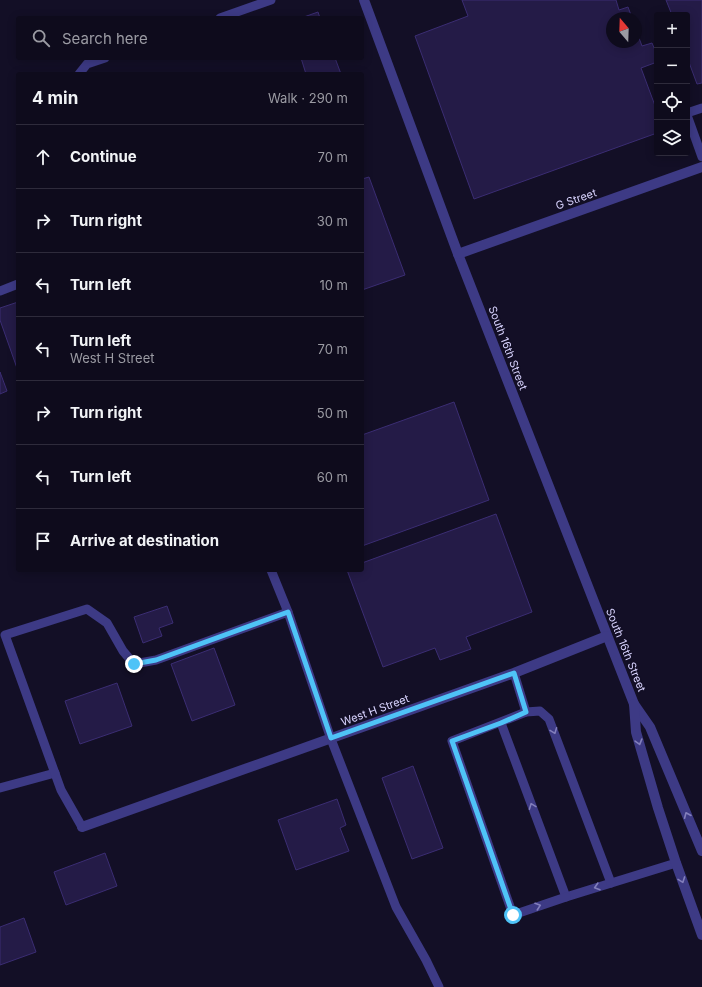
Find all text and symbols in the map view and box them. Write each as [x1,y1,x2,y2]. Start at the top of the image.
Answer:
north arrow [606,12,642,48]
map controls [654,12,690,156]
button: + [654,12,690,48]
search box [16,16,364,60]
icon: search [30,27,52,49]
text: Search here [62,29,148,48]
button: − [654,48,690,84]
button: locate [654,84,690,120]
text: 4 min [32,88,78,108]
text: Walk · 290 m [268,90,348,106]
button: layers [654,120,690,156]
icon: ahead [32,146,54,168]
text: Continue [70,147,137,166]
text: 70 m [318,149,348,165]
street label: G Street [554,185,599,213]
icon: right [32,210,54,232]
text: Turn right [70,211,142,230]
text: 30 m [317,213,348,229]
icon: left [32,274,54,296]
text: Turn left [70,275,131,294]
text: 10 m [319,277,348,293]
street label: South 16th Street [486,304,531,392]
text: Turn left [70,331,131,350]
icon: left [32,338,54,360]
text: 70 m [318,341,348,357]
text: West H Street [70,350,155,366]
icon: right [32,402,54,424]
text: Turn right [70,403,142,422]
text: 50 m [317,405,348,421]
icon: left [32,466,54,488]
text: Turn left [70,467,131,486]
text: 60 m [317,469,348,485]
icon: arrive [32,530,54,552]
text: Arrive at destination [70,531,219,550]
street label: South 16th Street [603,606,649,694]
route end [125,655,143,673]
street label: West H Street [339,691,411,729]
one-way arrow [549,727,557,734]
one-way arrow [634,738,643,745]
one-way arrow [528,802,536,809]
one-way arrow [684,811,692,819]
one-way arrow [677,876,686,883]
one-way arrow [594,882,601,891]
one-way arrow [535,903,542,911]
route start [504,906,522,924]

